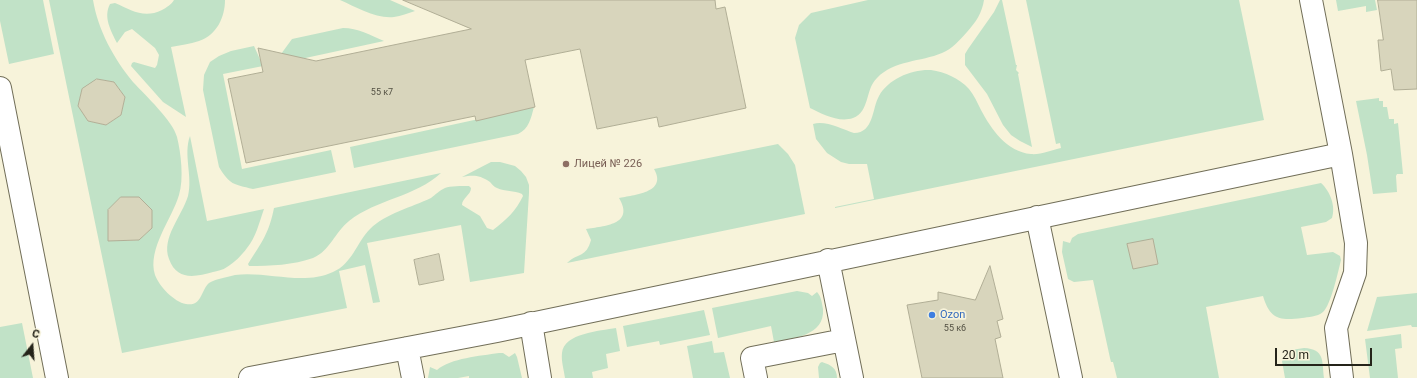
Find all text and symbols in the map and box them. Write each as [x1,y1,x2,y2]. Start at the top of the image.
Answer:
house number: 55 к7 [371,88,393,98]
place label: Лицей № 226 [574,157,642,171]
marker: Лицей № 226 [561,159,571,169]
place label: Ozon [940,308,965,322]
marker: Ozon [927,310,937,320]
house number: 55 к6 [944,324,966,334]
north arrow [12,326,52,366]
text: С [30,327,41,341]
scale bar [1277,340,1374,366]
text: 20 m [1282,348,1309,362]

